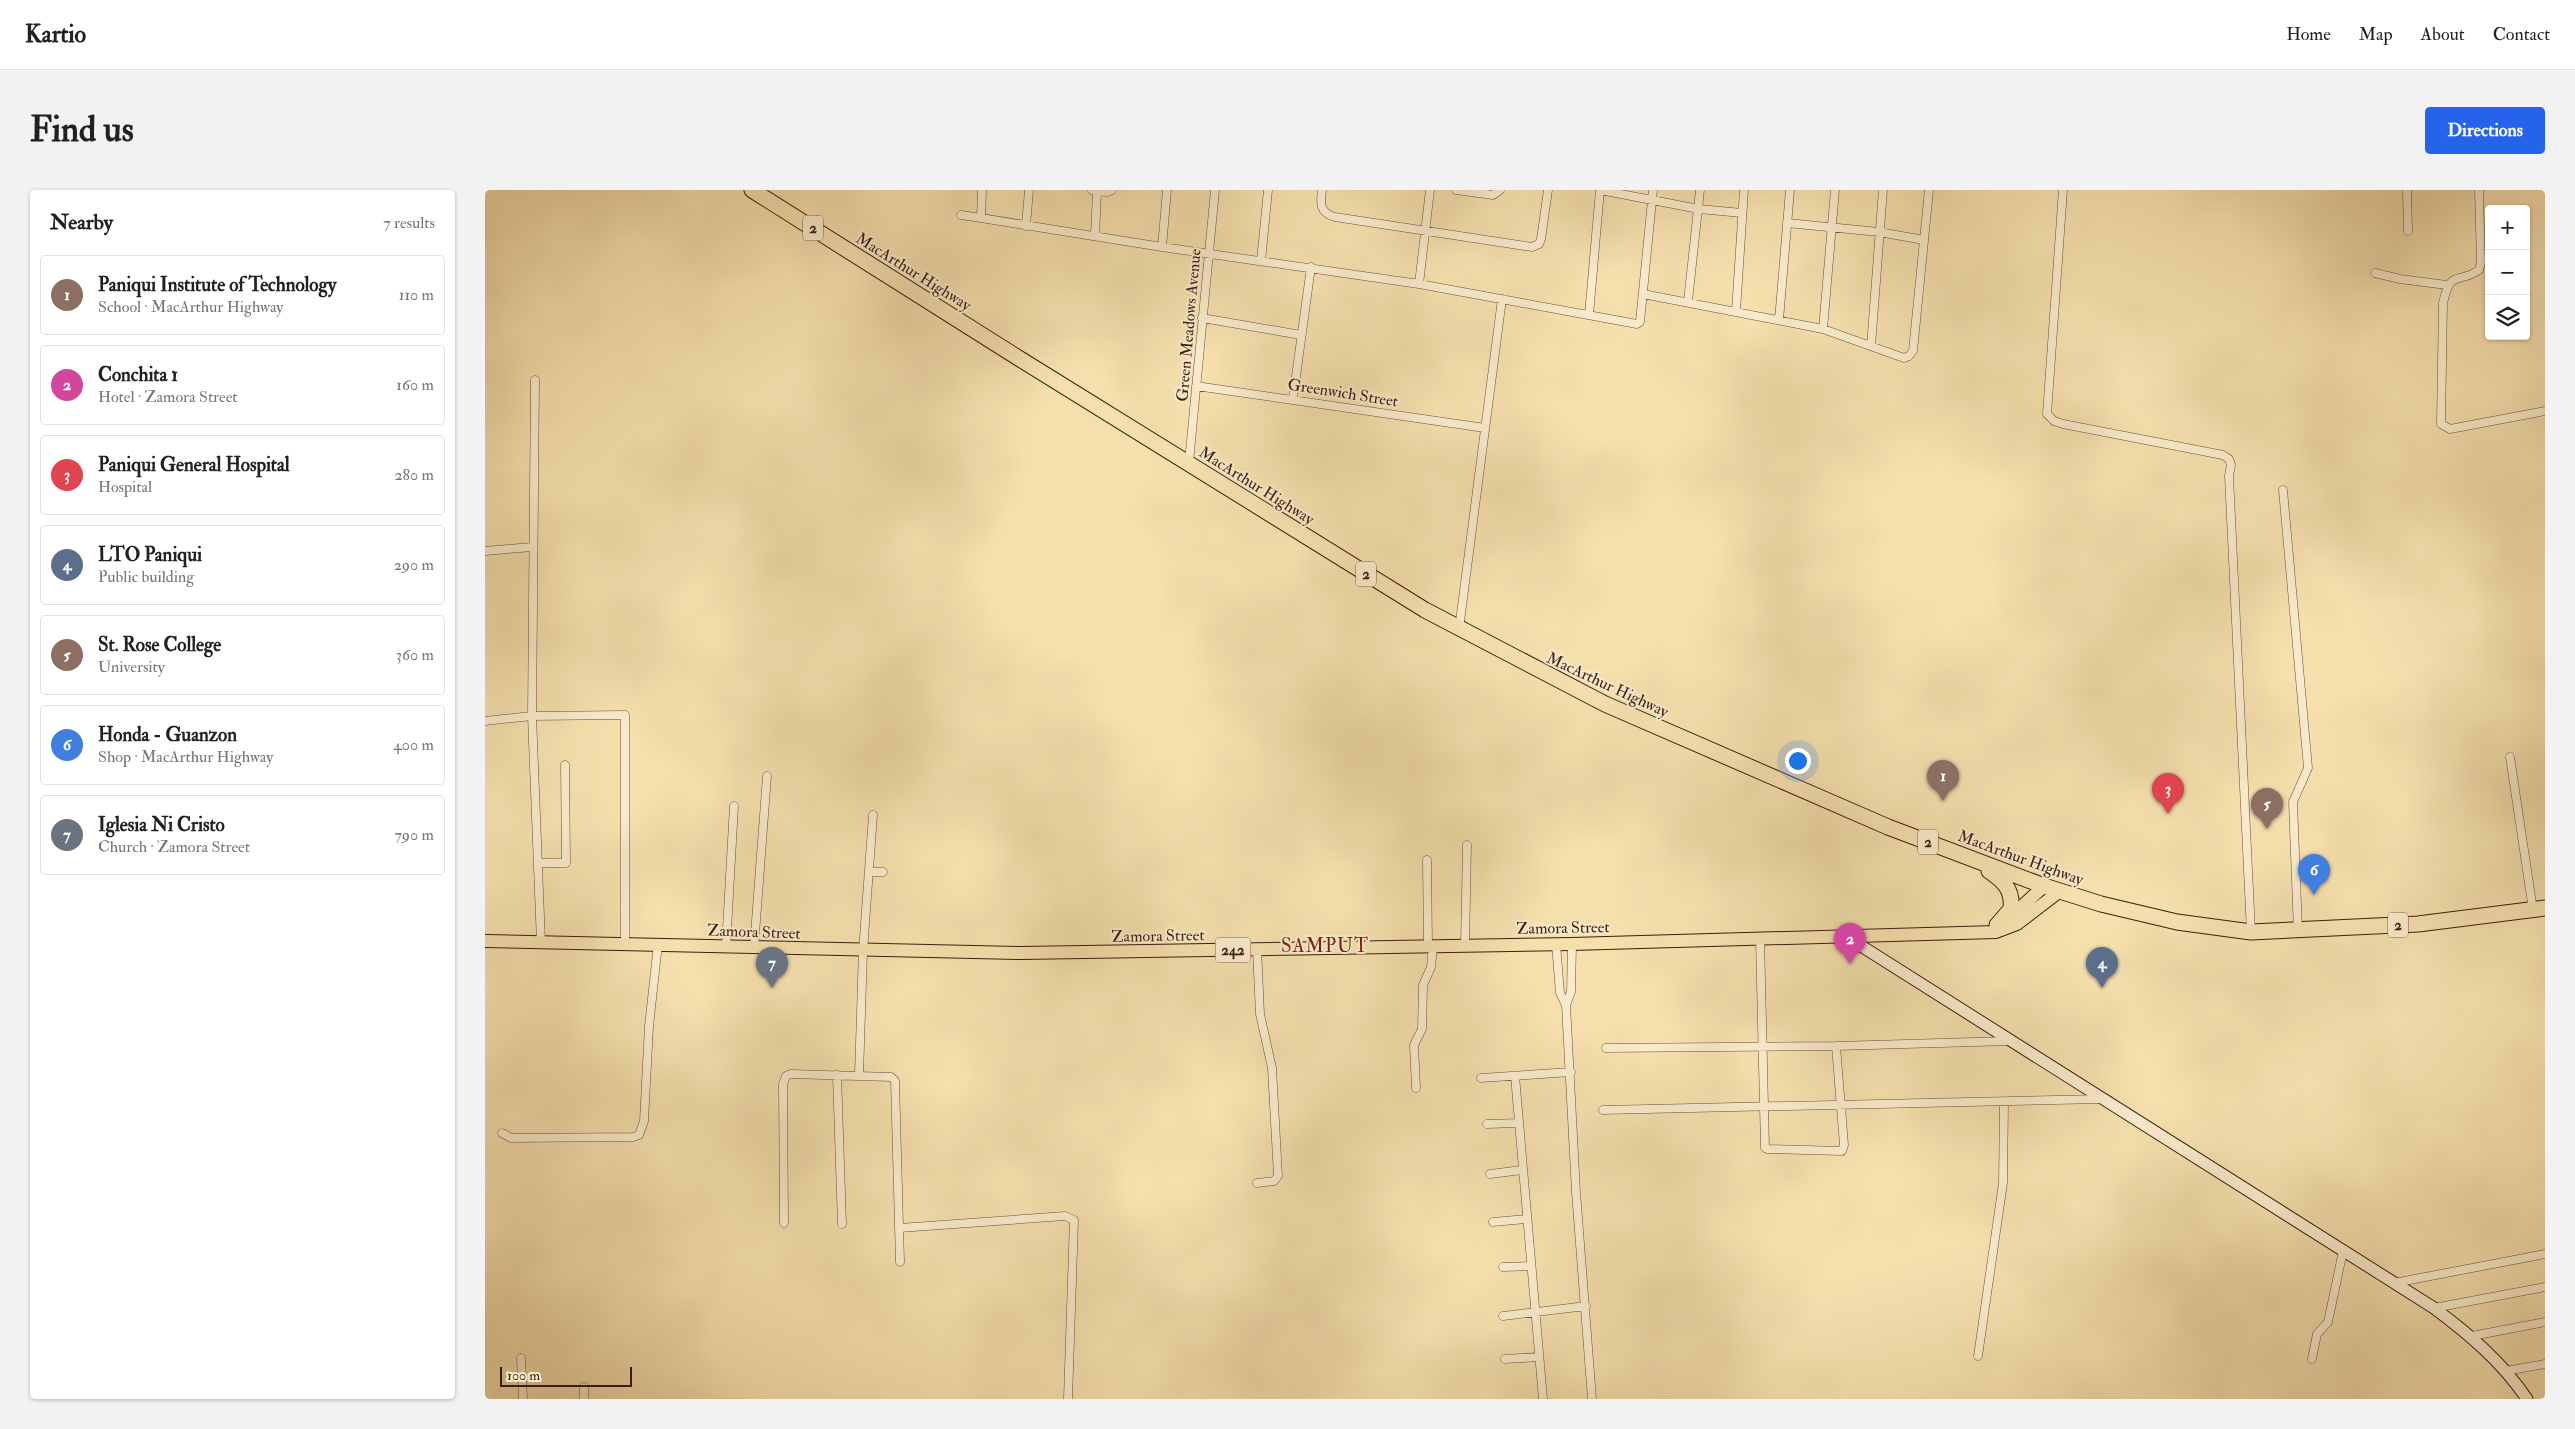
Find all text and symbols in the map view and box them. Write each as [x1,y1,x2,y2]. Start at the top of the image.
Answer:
text: Kartio [25,19,86,50]
text: Home [2286,23,2331,46]
text: Map [2359,23,2393,46]
text: About [2421,23,2465,46]
text: Contact [2493,23,2550,46]
button: Directions [2425,107,2545,154]
text: Find us [30,108,134,152]
map controls [2485,205,2530,340]
button: + [2485,205,2530,250]
text: Nearby [50,209,113,236]
text: 7 results [383,213,435,233]
road number: 2 [803,216,823,240]
street label: MacArthur Highway [852,228,976,316]
street label: Green Meadows Avenue [1172,248,1206,402]
button: − [2485,250,2530,295]
text: Paniqui Institute of Technology [98,273,336,297]
text: 1 [64,285,70,305]
text: 110 m [399,285,434,305]
button: layers [2485,295,2530,340]
text: School · MacArthur Highway [98,297,283,317]
text: Conchita 1 [98,363,178,387]
street label: Greenwich Street [1286,374,1400,412]
text: 2 [63,375,71,395]
text: 160 m [396,375,434,395]
text: Hotel · Zamora Street [98,387,238,407]
street label: MacArthur Highway [1195,442,1319,530]
text: Paniqui General Hospital [98,453,290,477]
text: 3 [64,465,70,485]
text: 280 m [394,465,434,485]
text: Hospital [98,477,152,497]
text: LTO Paniqui [98,543,202,567]
text: 4 [63,555,71,575]
text: 290 m [394,555,434,575]
road number: 2 [1356,562,1376,586]
text: Public building [98,567,194,587]
text: St. Rose College [98,633,221,657]
text: 5 [63,645,71,665]
text: 360 m [396,645,434,665]
street label: MacArthur Highway [1543,648,1673,722]
text: University [98,657,165,677]
text: Honda - Guanzon [98,723,237,747]
text: 6 [63,735,71,755]
text: 400 m [393,735,434,755]
text: Shop · MacArthur Highway [98,747,273,767]
your location [1785,748,1811,774]
pin: 1 [1927,760,1959,801]
pin: 3 [2152,773,2184,814]
pin: 5 [2251,788,2283,829]
text: Iglesia Ni Cristo [98,813,225,837]
text: 7 [63,825,71,845]
text: 790 m [394,825,434,845]
street label: MacArthur Highway [1955,826,2087,890]
road number: 2 [1918,830,1938,854]
text: Church · Zamora Street [98,837,250,857]
pin: 6 [2298,854,2330,895]
road number: 2 [2388,912,2408,938]
street label: Zamora Street [1516,917,1610,939]
street label: Zamora Street [707,920,801,944]
pin: 2 [1834,923,1866,964]
street label: Zamora Street [1111,925,1205,947]
district label: SAMPUT [1281,934,1369,958]
road number: 242 [1215,938,1251,962]
pin: 7 [756,947,788,988]
pin: 4 [2086,947,2118,988]
scale bar [500,1364,633,1387]
text: 100 m [507,1367,540,1384]

